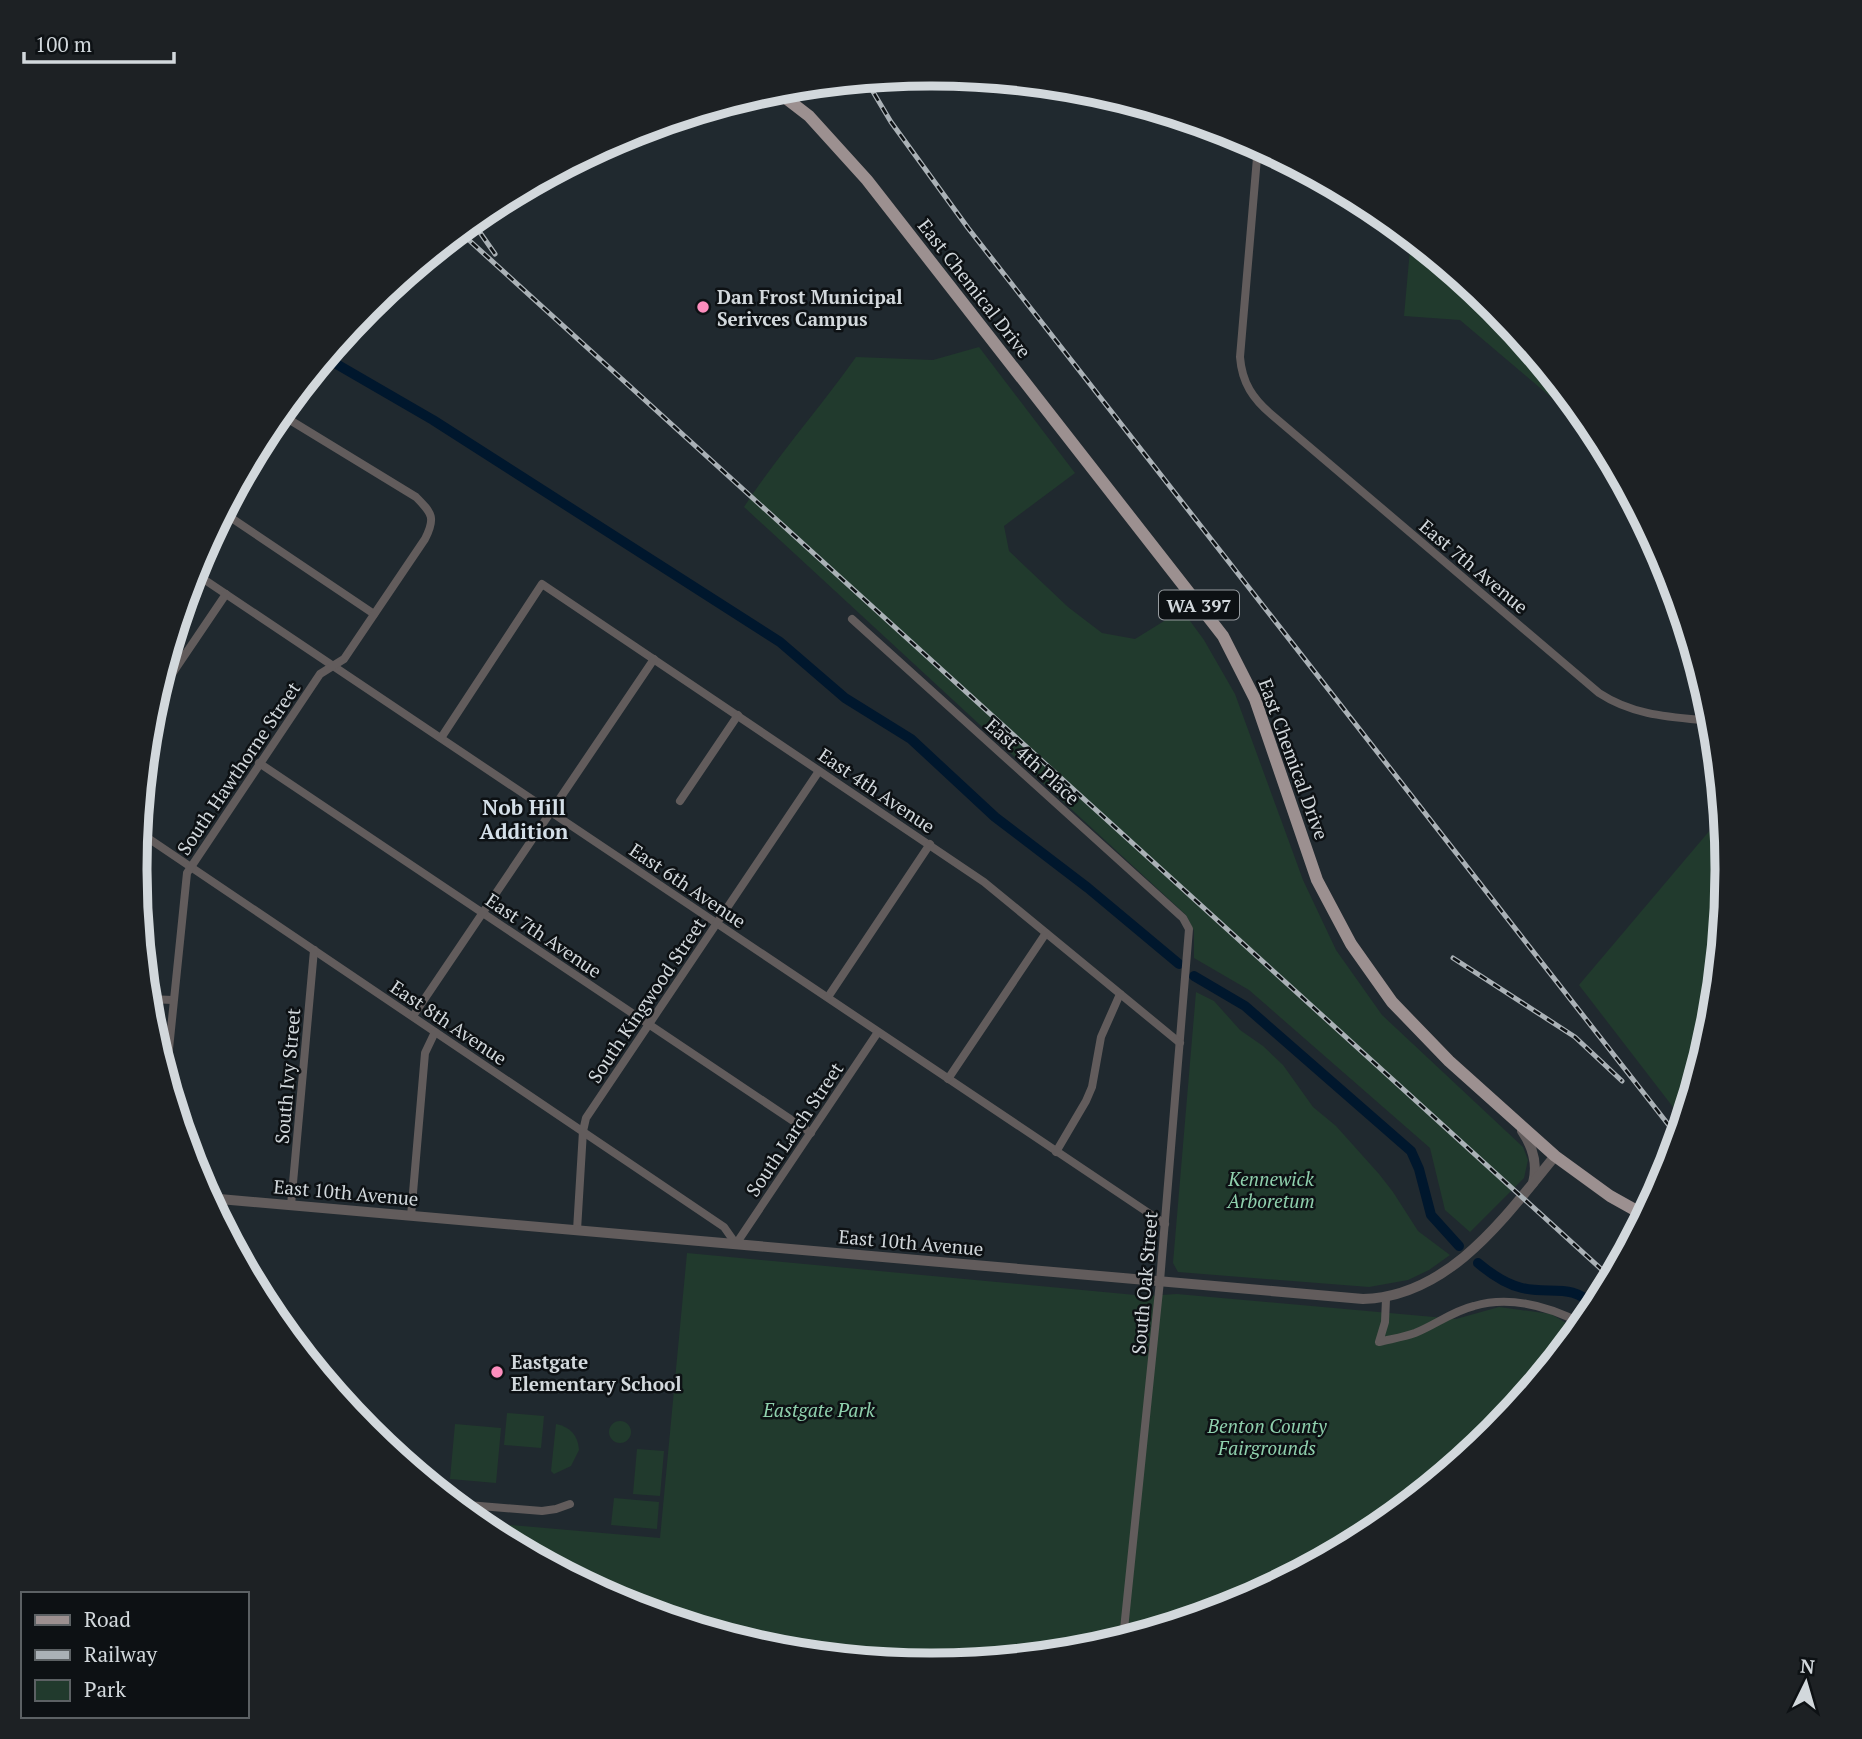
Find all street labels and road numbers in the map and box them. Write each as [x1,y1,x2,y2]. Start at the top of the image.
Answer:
street label: East Chemical Drive [913,213,1037,363]
street label: East 7th Avenue [1414,513,1534,619]
road number: WA 397 [1159,590,1239,620]
street label: East Chemical Drive [1253,675,1335,843]
street label: South Hawthorne Street [171,677,305,859]
street label: East 4th Place [981,712,1085,810]
street label: East 4th Avenue [814,742,940,838]
street label: East 6th Avenue [625,837,751,933]
street label: East 7th Avenue [481,887,607,983]
street label: South Kingwood Street [581,913,711,1087]
street label: East 8th Avenue [386,974,512,1070]
street label: South Ivy Street [269,1007,305,1145]
street label: South Larch Street [740,1057,848,1201]
street label: East 10th Avenue [272,1173,420,1211]
street label: South Oak Street [1125,1211,1163,1355]
street label: East 10th Avenue [837,1223,985,1261]

